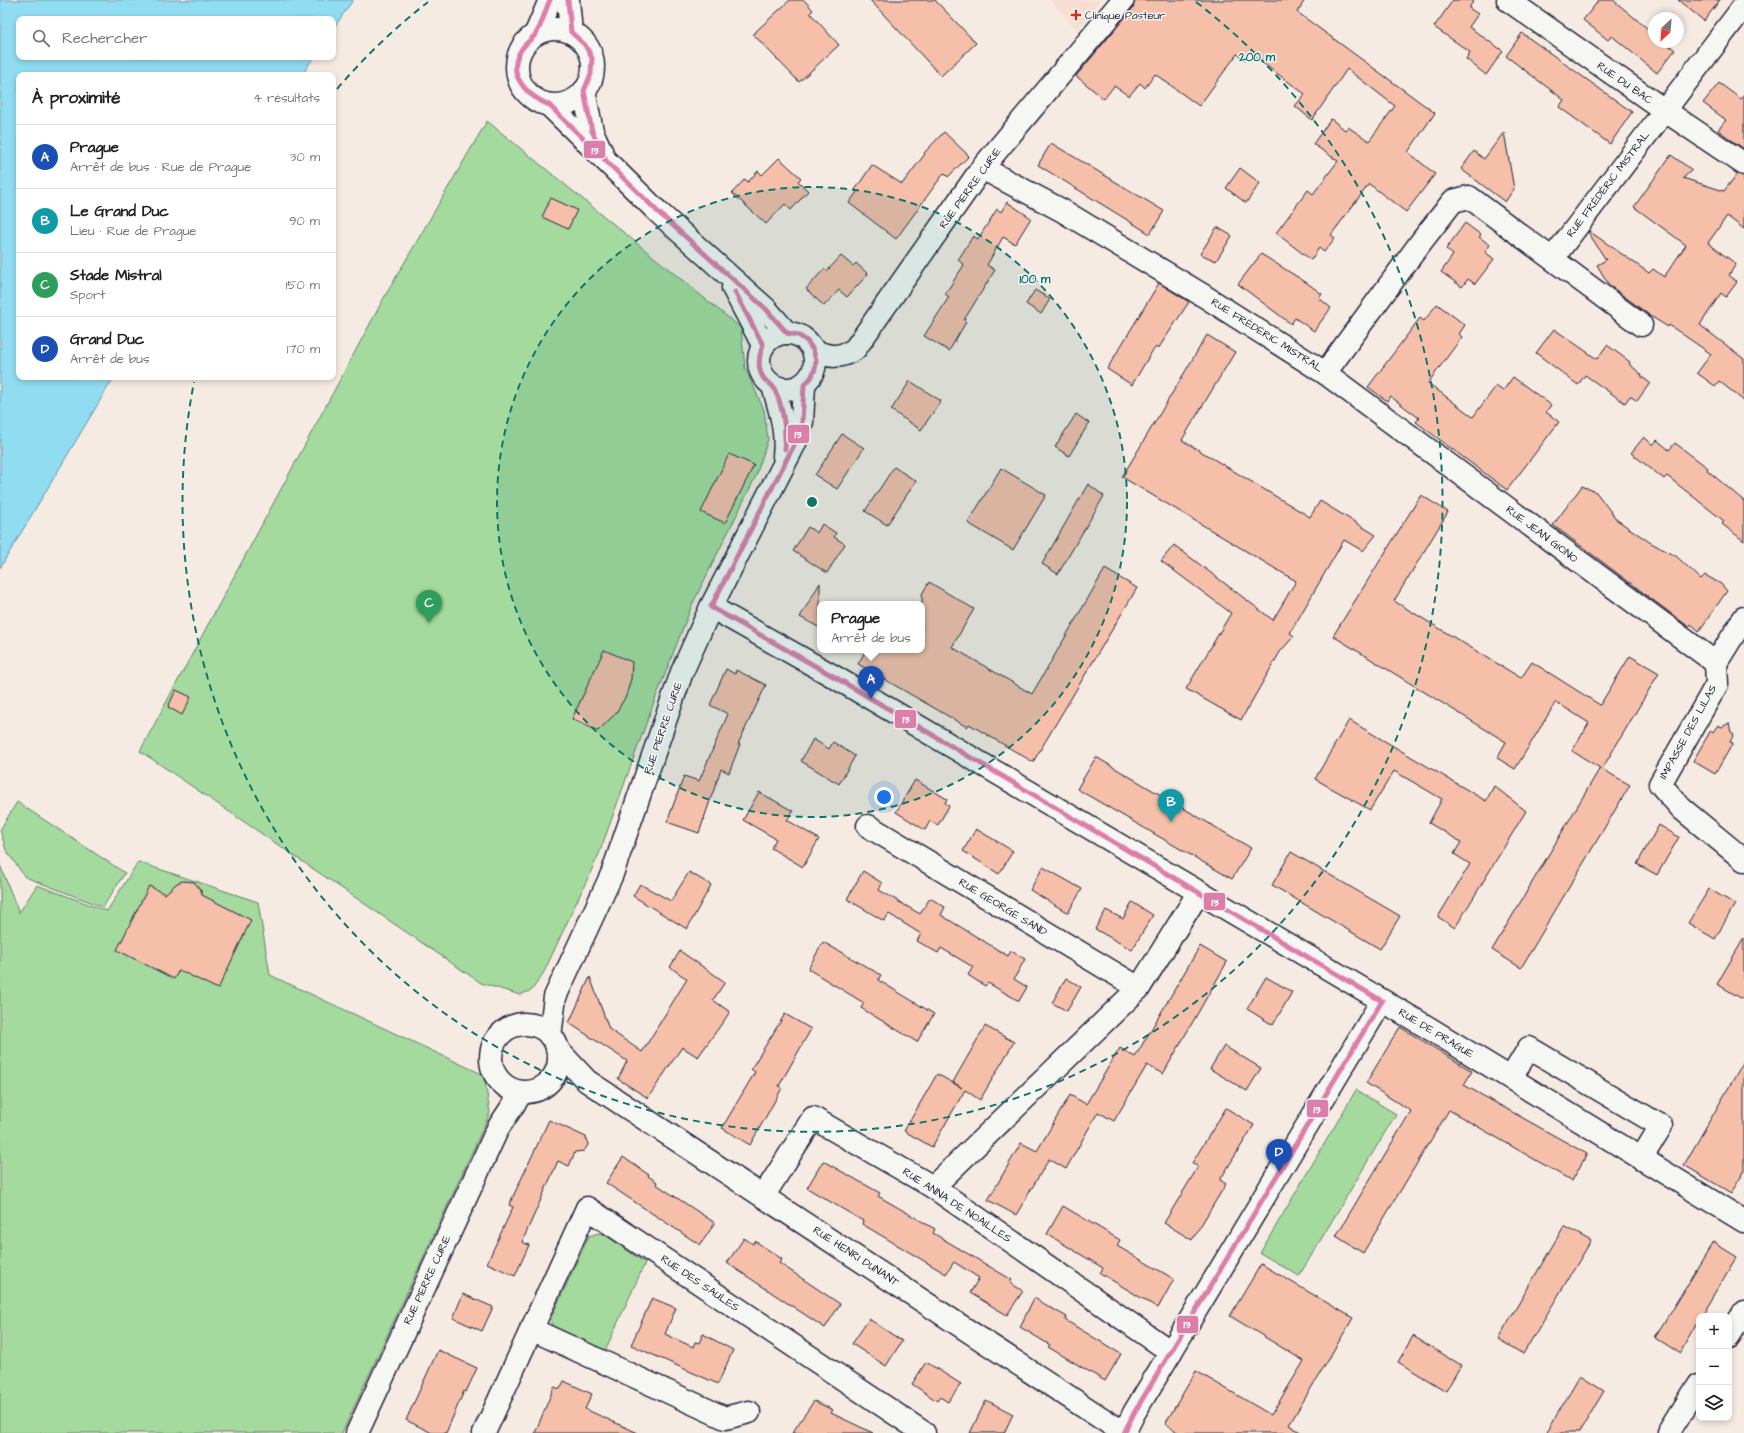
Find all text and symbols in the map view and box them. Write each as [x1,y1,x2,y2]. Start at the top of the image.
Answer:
place label: Clinique Pasteur [1085,8,1165,23]
marker: Clinique Pasteur [1070,9,1082,21]
north arrow [1648,12,1684,48]
search box [16,16,336,60]
icon: search [30,27,52,49]
text: Rechercher [62,28,147,49]
text: 200 m [1238,49,1276,66]
street label: RUE DU BAC [1594,58,1656,108]
text: À proximité [32,86,121,110]
text: 4 résultats [253,89,320,107]
street label: RUE FRÉDÉRIC MISTRAL [1563,127,1653,240]
text: Prague [70,137,119,158]
line badge: 13 [583,140,606,159]
text: 13 [591,143,599,158]
street label: RUE PIERRE CURIE [936,144,1005,232]
text: A [41,148,49,166]
text: 30 m [290,148,320,166]
text: Arrêt de bus · Rue de Prague [70,158,251,176]
text: Le Grand Duc [70,201,169,222]
text: B [40,212,50,230]
text: 90 m [289,212,320,230]
text: Lieu · Rue de Prague [70,222,196,240]
text: Stade Mistral [70,265,162,286]
text: 100 m [1020,271,1051,288]
text: C [40,276,50,294]
text: 150 m [286,276,320,294]
text: Sport [70,286,105,304]
street label: RUE FRÉDÉRIC MISTRAL [1208,294,1326,376]
text: Grand Duc [70,329,144,350]
text: D [41,340,49,358]
text: 170 m [287,340,320,358]
text: Arrêt de bus [70,350,150,368]
line badge: 13 [787,424,810,444]
text: 13 [794,427,802,442]
centre of rings [805,495,819,509]
street label: RUE JEAN GIONO [1503,502,1582,566]
pin: C [416,590,442,623]
popup [817,601,925,653]
text: Prague [831,608,880,629]
text: Arrêt de bus [831,629,911,647]
pin: A [858,666,884,699]
street label: RUE PIERRE CURIE [640,679,686,776]
street label: IMPASSE DES LILAS [1656,682,1720,782]
line badge: 13 [894,709,917,729]
text: 13 [902,712,910,727]
your location [874,787,894,807]
pin: B [1158,789,1184,822]
street label: RUE GEORGE SAND [956,875,1050,939]
line badge: 13 [1203,892,1226,911]
text: 13 [1211,895,1219,910]
street label: RUE DE PRAGUE [1396,1005,1477,1062]
line badge: 13 [1306,1099,1329,1118]
text: 13 [1313,1102,1321,1117]
pin: D [1266,1139,1292,1172]
street label: RUE ANNA DE NOAILLES [900,1164,1014,1246]
street label: RUE HENRI DUNANT [810,1222,902,1290]
street label: RUE PIERRE CURIE [400,1233,454,1327]
street label: RUE DES SAULES [658,1251,742,1315]
map controls [1696,1313,1732,1421]
button: + [1696,1313,1732,1349]
line badge: 13 [1176,1315,1199,1334]
text: 13 [1183,1317,1191,1332]
button: − [1696,1349,1732,1385]
button: layers [1696,1385,1732,1421]

